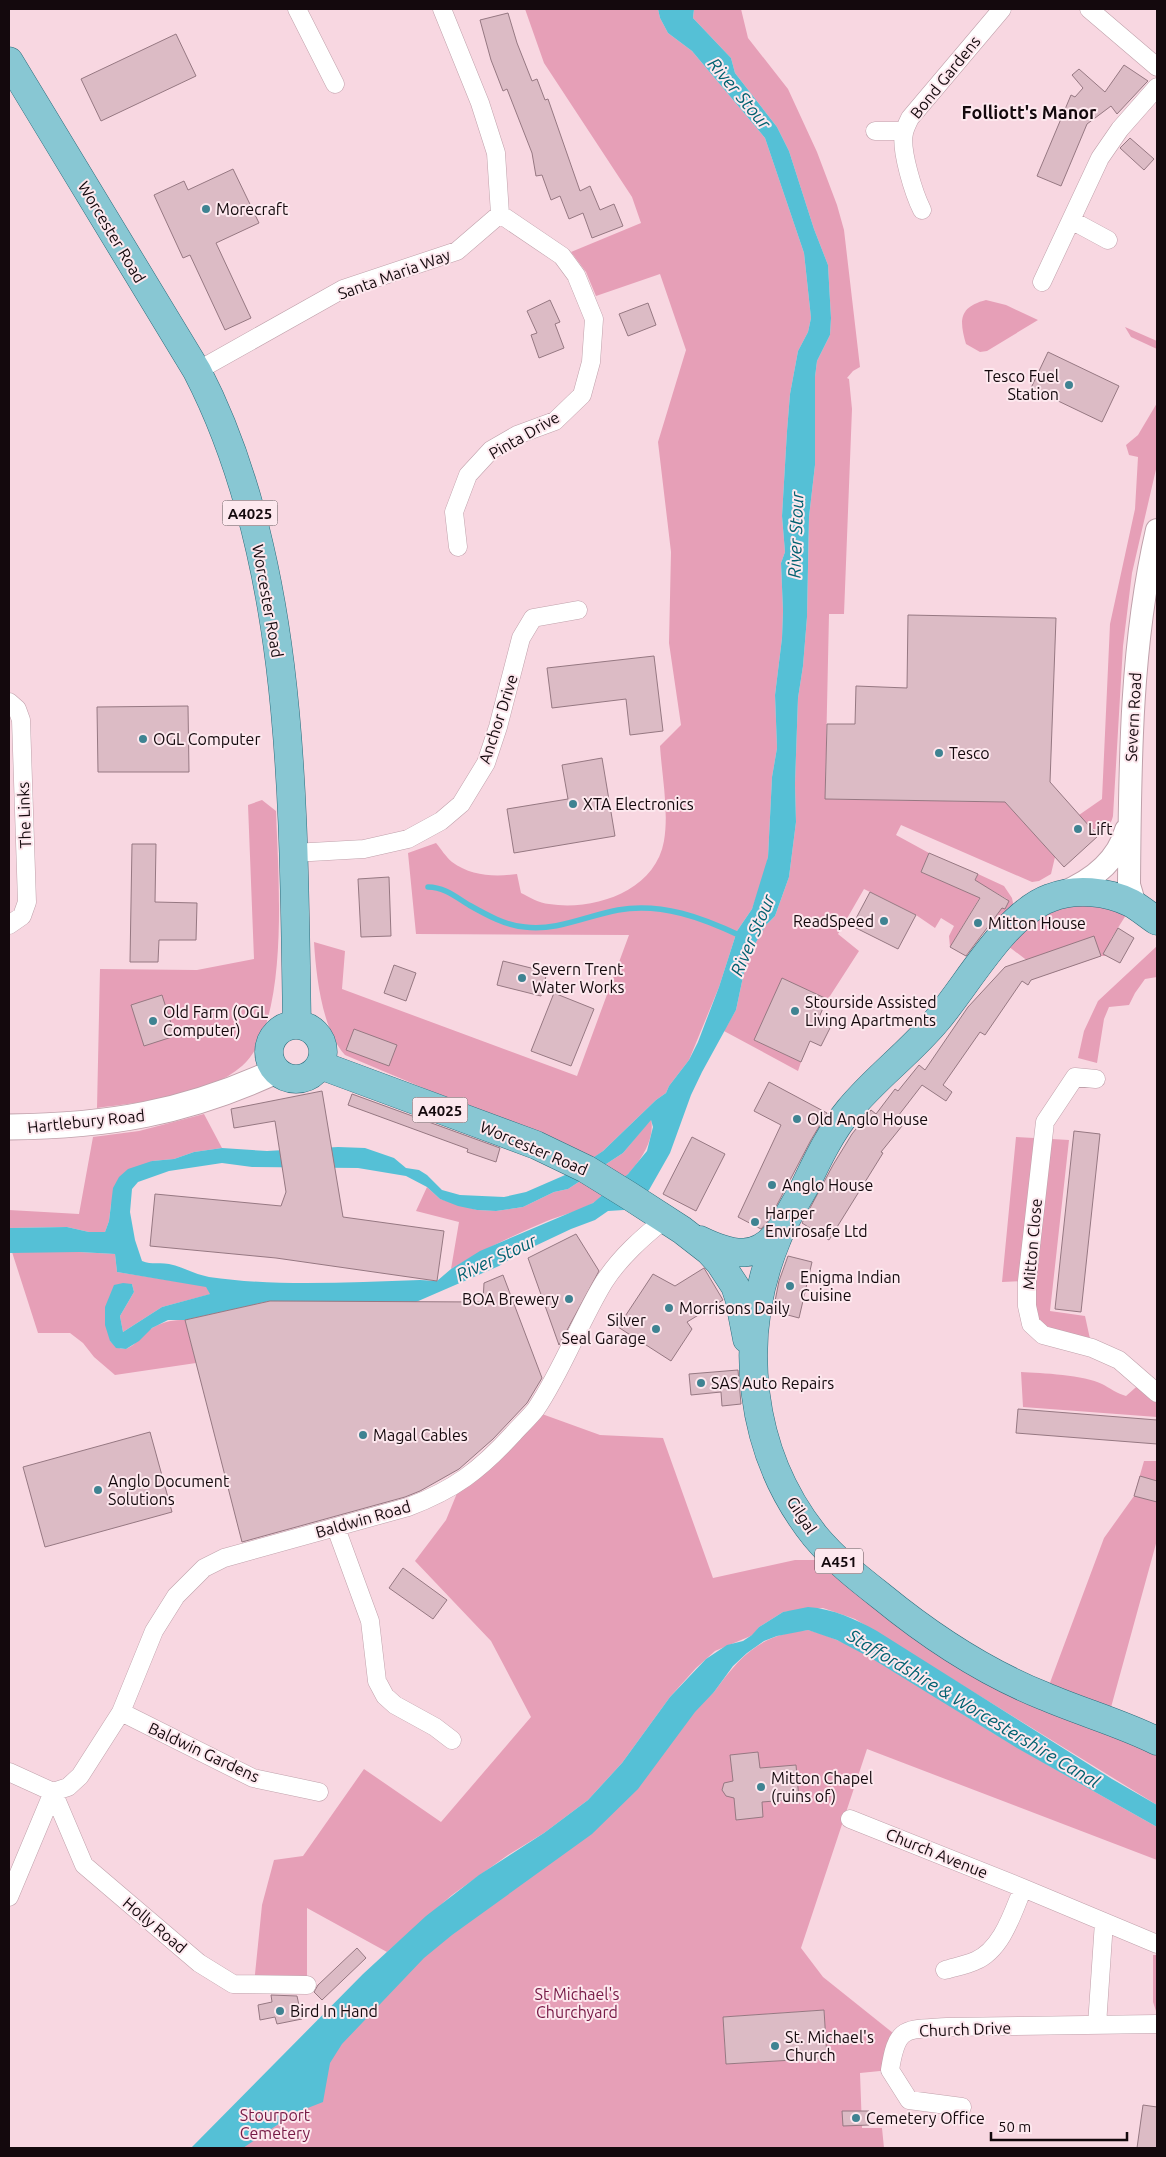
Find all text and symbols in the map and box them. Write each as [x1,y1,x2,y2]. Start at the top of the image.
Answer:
street label: Bond Gardens [906,32,984,122]
water label: River Stour [705,53,776,133]
district label: Folliott's Manor [962,102,1097,122]
street label: Worcester Road [75,178,149,286]
place label: Morecraft [216,200,289,218]
marker: Morecraft [200,203,212,215]
street label: Santa Maria Way [335,245,453,303]
place label: Tesco Fuel Station [984,367,1059,403]
marker: Tesco Fuel Station [1063,379,1075,391]
street label: Pinta Drive [485,408,563,462]
water label: River Stour [783,490,807,579]
road number: A4025 [222,500,278,526]
street label: Worcester Road [249,543,287,659]
street label: Anchor Drive [475,672,521,766]
street label: Severn Road [1122,672,1144,762]
place label: OGL Computer [153,730,260,748]
marker: OGL Computer [137,733,149,745]
place label: Tesco [949,744,990,762]
marker: Tesco [933,747,945,759]
street label: The Links [14,781,34,849]
place label: XTA Electronics [583,795,694,813]
marker: XTA Electronics [567,798,579,810]
place label: Lift [1088,820,1113,838]
marker: Lift [1072,823,1084,835]
water label: River Stour [726,890,779,979]
place label: ReadSpeed [793,912,874,930]
place label: Mitton House [988,914,1086,932]
marker: ReadSpeed [878,915,890,927]
marker: Mitton House [972,917,984,929]
place label: Severn Trent Water Works [532,960,625,996]
marker: Severn Trent Water Works [516,972,528,984]
place label: Stourside Assisted Living Apartments [805,993,937,1029]
place label: Old Farm (OGL Computer) [163,1003,268,1040]
marker: Stourside Assisted Living Apartments [789,1005,801,1017]
marker: Old Farm (OGL Computer) [147,1015,159,1027]
road number: A4025 [412,1098,468,1122]
street label: Hartlebury Road [26,1106,146,1136]
place label: Old Anglo House [807,1110,928,1128]
marker: Old Anglo House [791,1113,803,1125]
street label: Worcester Road [478,1117,590,1179]
place label: Anglo House [782,1176,873,1194]
marker: Anglo House [766,1179,778,1191]
street label: Mitton Close [1019,1198,1045,1290]
place label: Harper Envirosafe Ltd [765,1204,868,1240]
marker: Harper Envirosafe Ltd [749,1216,761,1228]
water label: River Stour [453,1229,540,1284]
place label: Enigma Indian Cuisine [800,1268,901,1304]
marker: Enigma Indian Cuisine [784,1280,796,1292]
place label: BOA Brewery [462,1290,559,1308]
marker: BOA Brewery [563,1293,575,1305]
place label: Morrisons Daily [679,1299,790,1317]
marker: Morrisons Daily [663,1302,675,1314]
place label: Silver Seal Garage [562,1311,646,1347]
marker: Silver Seal Garage [650,1323,662,1335]
place label: SAS Auto Repairs [711,1374,834,1392]
marker: SAS Auto Repairs [695,1377,707,1389]
place label: Magal Cables [373,1426,468,1444]
marker: Magal Cables [357,1429,369,1441]
place label: Anglo Document Solutions [108,1472,230,1508]
marker: Anglo Document Solutions [92,1484,104,1496]
street label: Gilgal [783,1493,821,1537]
street label: Baldwin Road [313,1497,413,1541]
road number: A451 [815,1548,863,1574]
water label: Staffordshire & Worcestershire Canal [843,1624,1104,1792]
street label: Baldwin Gardens [146,1718,262,1786]
place label: Mitton Chapel (ruins of) [771,1769,873,1806]
marker: Mitton Chapel (ruins of) [755,1781,767,1793]
street label: Church Avenue [883,1824,991,1882]
street label: Holly Road [120,1893,190,1957]
park label: St Michael's Churchyard [535,1985,619,2021]
place label: Bird In Hand [290,2002,378,2020]
marker: Bird In Hand [274,2005,286,2017]
street label: Church Drive [919,2018,1011,2040]
place label: St. Michael's Church [785,2028,874,2064]
marker: St. Michael's Church [769,2040,781,2052]
park label: Stourport Cemetery [240,2106,311,2142]
place label: Cemetery Office [866,2109,985,2127]
scale bar [991,2110,1127,2142]
marker: Cemetery Office [850,2112,862,2124]
text: 50 m [998,2118,1031,2135]

